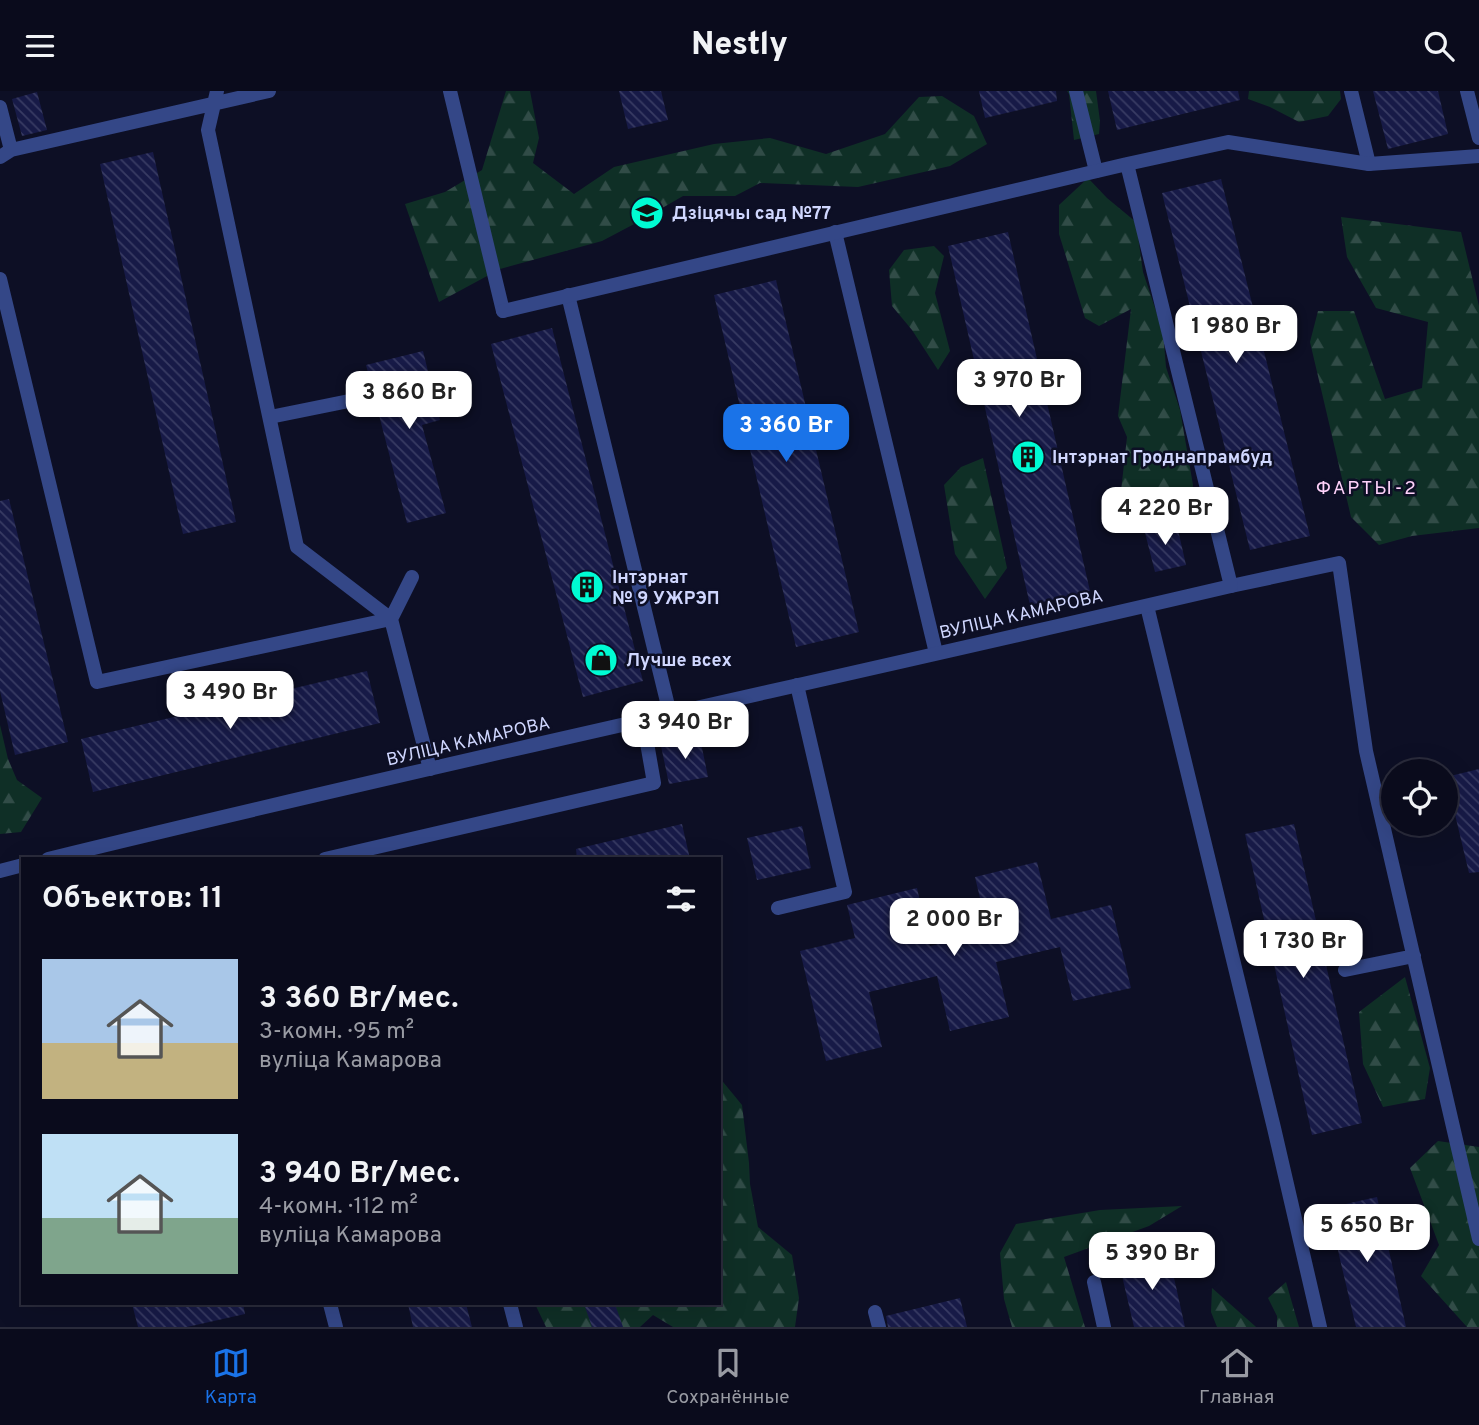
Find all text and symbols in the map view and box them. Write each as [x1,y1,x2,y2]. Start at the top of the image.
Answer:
text: Nestly [691,26,788,66]
icon: menu [21,27,59,65]
icon: search [1420,27,1458,65]
school or university icon: Дзіцячы сад №77 [628,194,666,232]
place label: Дзіцячы сад №77 [672,203,831,226]
pin: 1 980 Br [1164,306,1308,365]
text: 1 980 Br [1191,313,1281,342]
pin: 3 970 Br [947,359,1091,419]
text: 3 970 Br [973,367,1065,396]
pin: 3 860 Br [337,371,481,431]
text: 3 860 Br [362,379,456,408]
pin: 3 360 Br [714,405,858,464]
text: 3 360 Br [739,412,833,441]
building icon: Інтэрнат Гроднапрамбуд [1009,438,1047,476]
place label: Інтэрнат Гроднапрамбуд [1052,447,1272,470]
district label: ФАРТЫ-2 [1316,477,1418,501]
pin: 4 220 Br [1093,487,1237,547]
text: 4 220 Br [1118,495,1212,524]
place label: Інтэрнат № 9 УЖРЭП [612,567,720,611]
building icon: Інтэрнат № 9 УЖРЭП [568,568,606,606]
street label: ВУЛІЦА КАМАРОВА [937,585,1105,645]
shop icon: Лучше всех [582,641,620,679]
place label: Лучше всех [626,650,732,673]
pin: 3 490 Br [158,671,302,731]
text: 3 490 Br [183,679,277,708]
pin: 3 940 Br [613,701,757,761]
text: 3 940 Br [638,709,732,738]
street label: ВУЛІЦА КАМАРОВА [384,712,552,772]
map controls [1381,759,1458,836]
button: locate [1381,759,1458,836]
icon: filters [662,880,700,918]
text: Объектов: 11 [42,881,223,918]
pin: 2 000 Br [882,899,1026,958]
text: 2 000 Br [906,906,1002,935]
pin: 1 730 Br [1231,921,1375,980]
text: 1 730 Br [1260,928,1346,957]
text: 3 360 Br/мес. [259,981,459,1018]
icon: home [98,987,182,1071]
text: 3-комн. · 95 m² [259,1018,414,1047]
text: вуліца Камарова [259,1047,442,1076]
text: 3 940 Br/мес. [259,1156,460,1193]
icon: home [98,1162,182,1246]
text: 4-комн. · 112 m² [259,1193,418,1222]
pin: 5 650 Br [1295,1205,1439,1264]
text: 5 650 Br [1320,1212,1414,1241]
text: вуліца Камарова [259,1222,442,1251]
pin: 5 390 Br [1080,1233,1224,1292]
text: 5 390 Br [1105,1240,1199,1269]
tab: Карта [205,1344,257,1410]
tab: Сохранённые [666,1344,789,1410]
tab: Главная [1199,1344,1274,1410]

